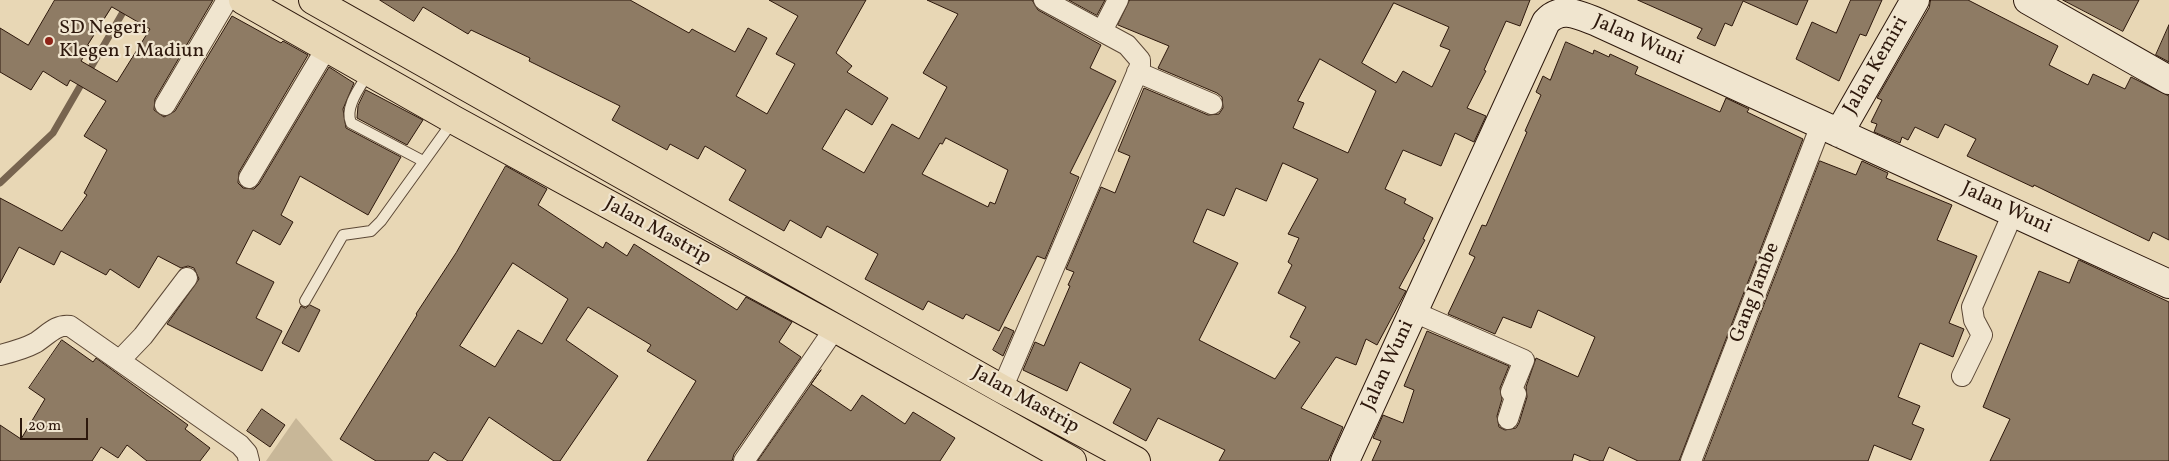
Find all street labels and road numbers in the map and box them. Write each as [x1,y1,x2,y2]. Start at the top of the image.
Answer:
street label: Jalan Wuni [1589,10,1687,72]
street label: Jalan Kemiri [1839,13,1915,119]
street label: Jalan Wuni [1957,178,2055,240]
street label: Jalan Mastrip [599,193,715,271]
street label: Gang Jambe [1726,239,1786,347]
street label: Jalan Wuni [1358,317,1420,415]
street label: Jalan Mastrip [967,362,1083,440]

